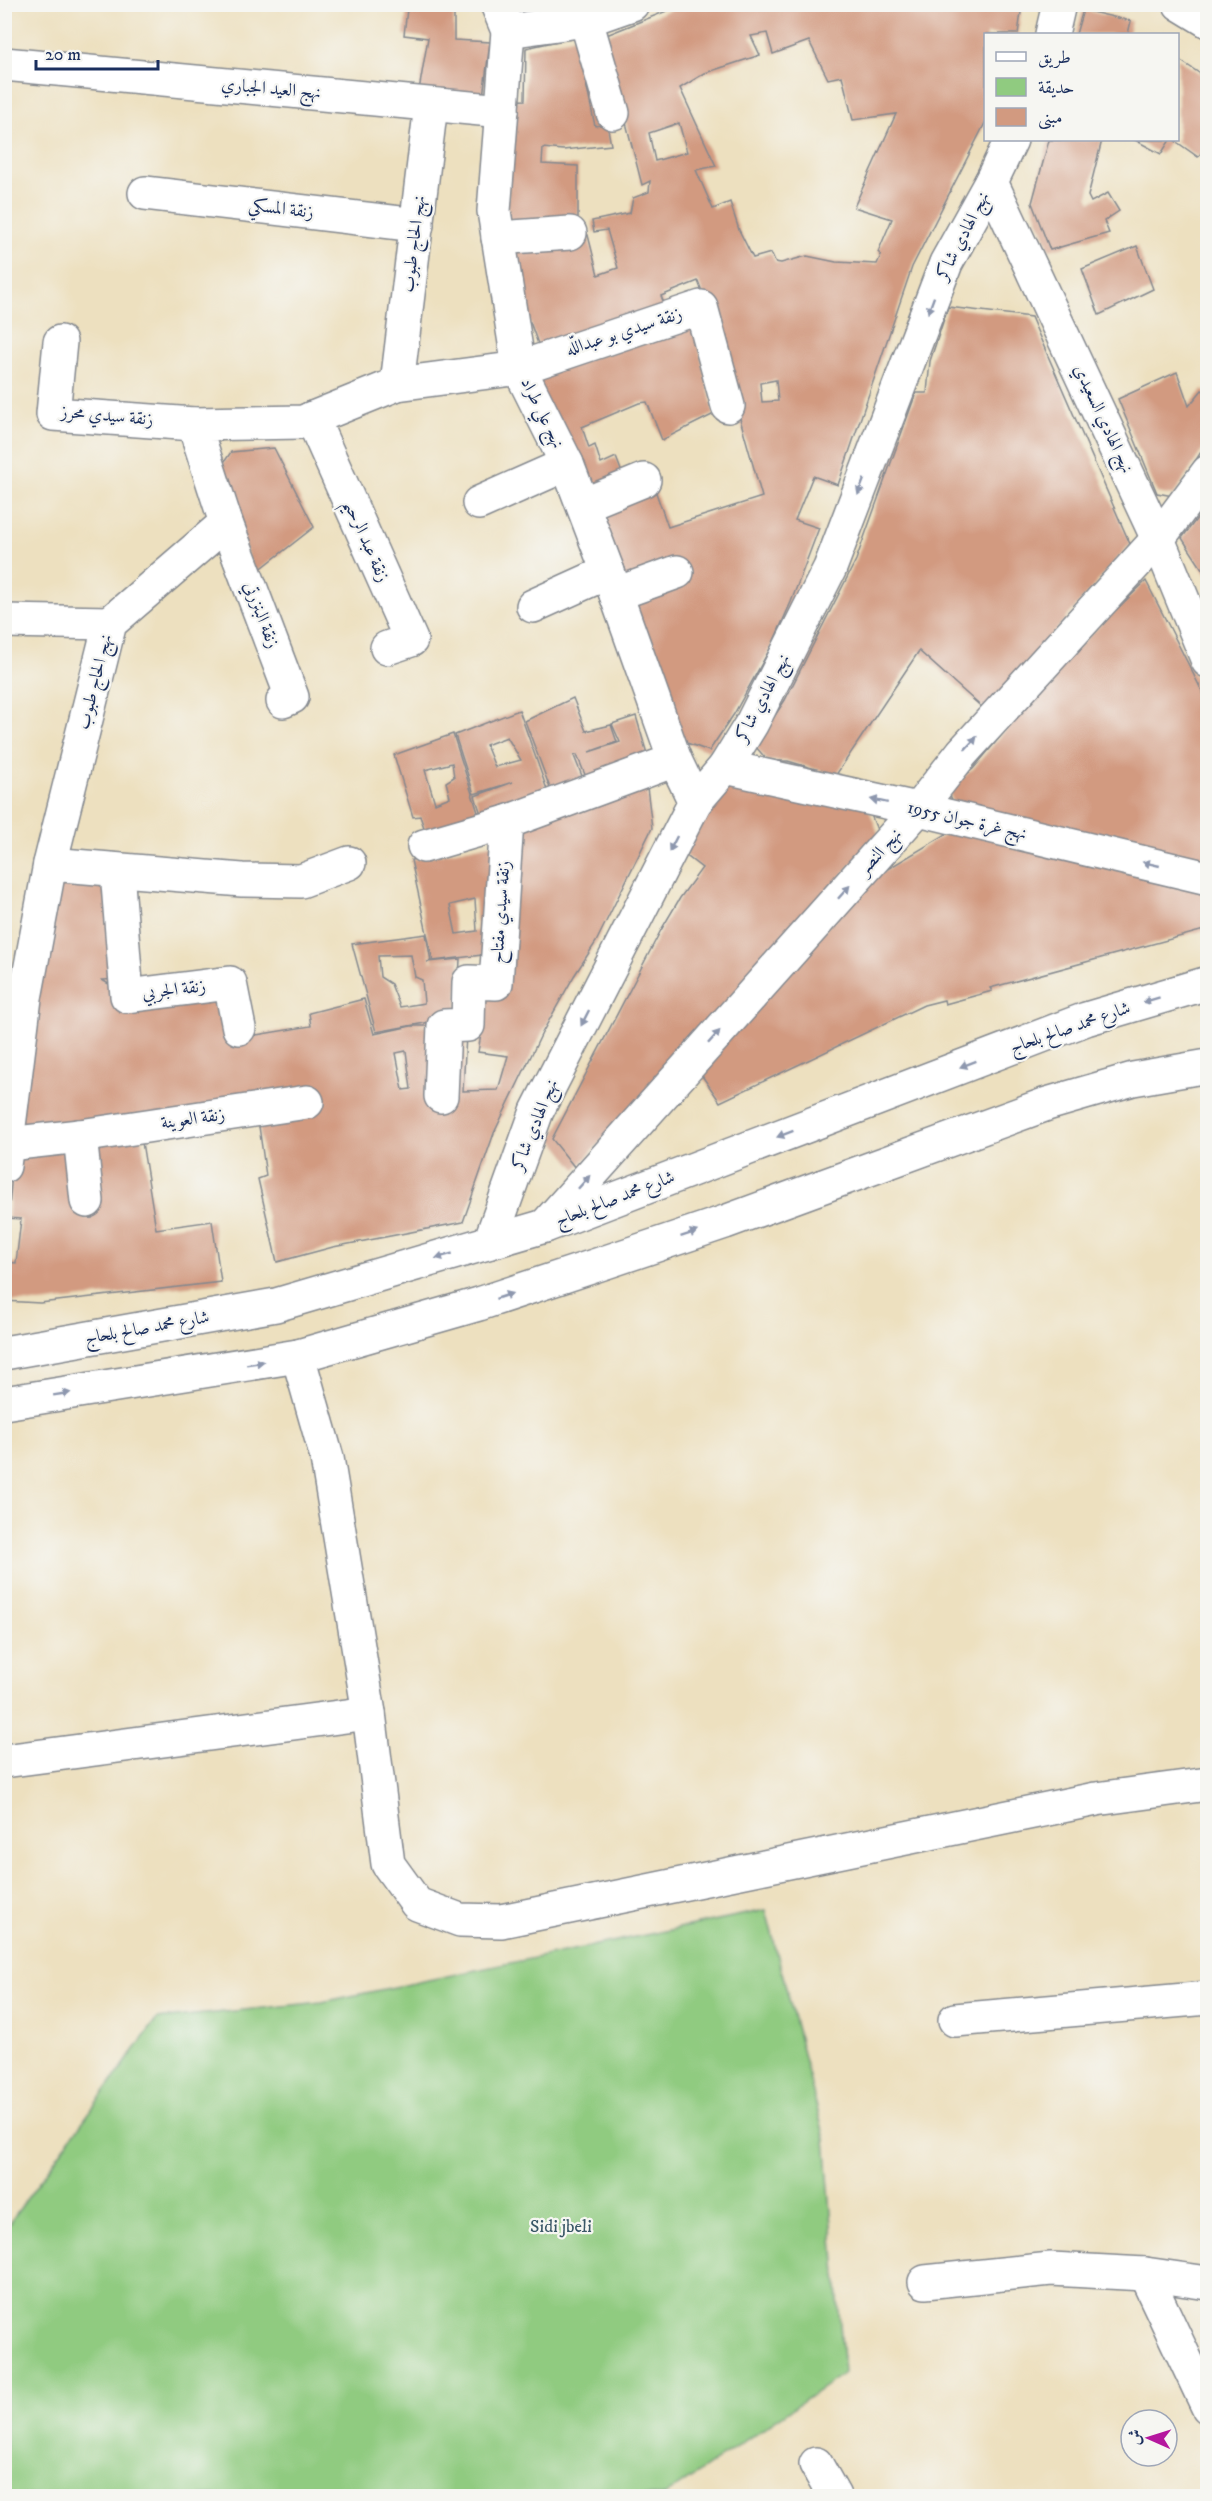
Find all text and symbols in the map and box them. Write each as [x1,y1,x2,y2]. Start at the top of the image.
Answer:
scale bar [36,33,158,71]
legend [984,33,1179,141]
text: 20 m [45,44,81,66]
text: طريق [1038,47,1071,69]
street label: نهج العيد الجباري [220,74,322,108]
text: حديقة [1038,77,1074,99]
text: مبنى [1038,107,1063,130]
street label: نهج الهادي شاكر [930,188,998,288]
street label: زنقة المسكي [246,194,315,229]
street label: نهج الحاج طبوب [397,194,435,294]
one-way arrow [925,296,935,314]
street label: زنقة سيدي بو عبداللّه [563,301,686,364]
street label: نهج الهادي السعيدي [1065,361,1138,479]
street label: نهج علي طراد [511,374,569,454]
street label: زنقة سيدي محرز [57,401,154,434]
one-way arrow [856,479,866,497]
street label: زنقة عبد الرحيم [333,496,394,588]
street label: زنقة البنزرتي [235,578,284,653]
street label: نهج الحاج طبوب [73,632,121,733]
street label: نهج الهادي شاكر [730,650,799,749]
one-way arrow [964,736,978,751]
one-way arrow [870,795,888,805]
street label: 1955 نهج غرة جوان [904,797,1029,849]
street label: نهج النصر [852,824,910,884]
one-way arrow [669,835,679,853]
one-way arrow [1142,859,1160,869]
street label: زنقة سيدي مفتاح [486,860,520,964]
one-way arrow [837,884,851,899]
street label: زنقة الجربي [141,975,208,1008]
one-way arrow [1142,996,1160,1005]
street label: شارع محمد صالح بلحاج [1007,997,1135,1063]
one-way arrow [580,1009,589,1026]
one-way arrow [707,1030,720,1045]
one-way arrow [958,1059,976,1069]
street label: نهج الهادي شاكر [506,1076,567,1177]
street label: زنقة العوينة [159,1104,227,1134]
one-way arrow [776,1129,794,1139]
street label: شارع محمد صالح بلحاج [552,1166,679,1236]
one-way arrow [577,1175,590,1190]
one-way arrow [680,1229,698,1239]
one-way arrow [435,1252,453,1261]
one-way arrow [495,1291,513,1300]
street label: شارع محمد صالح بلحاج [83,1306,212,1354]
one-way arrow [245,1358,264,1367]
one-way arrow [53,1389,72,1398]
park label: Sidi jbeli [530,2216,592,2238]
north arrow [1119,2408,1179,2468]
text: ش [1125,2429,1145,2446]

